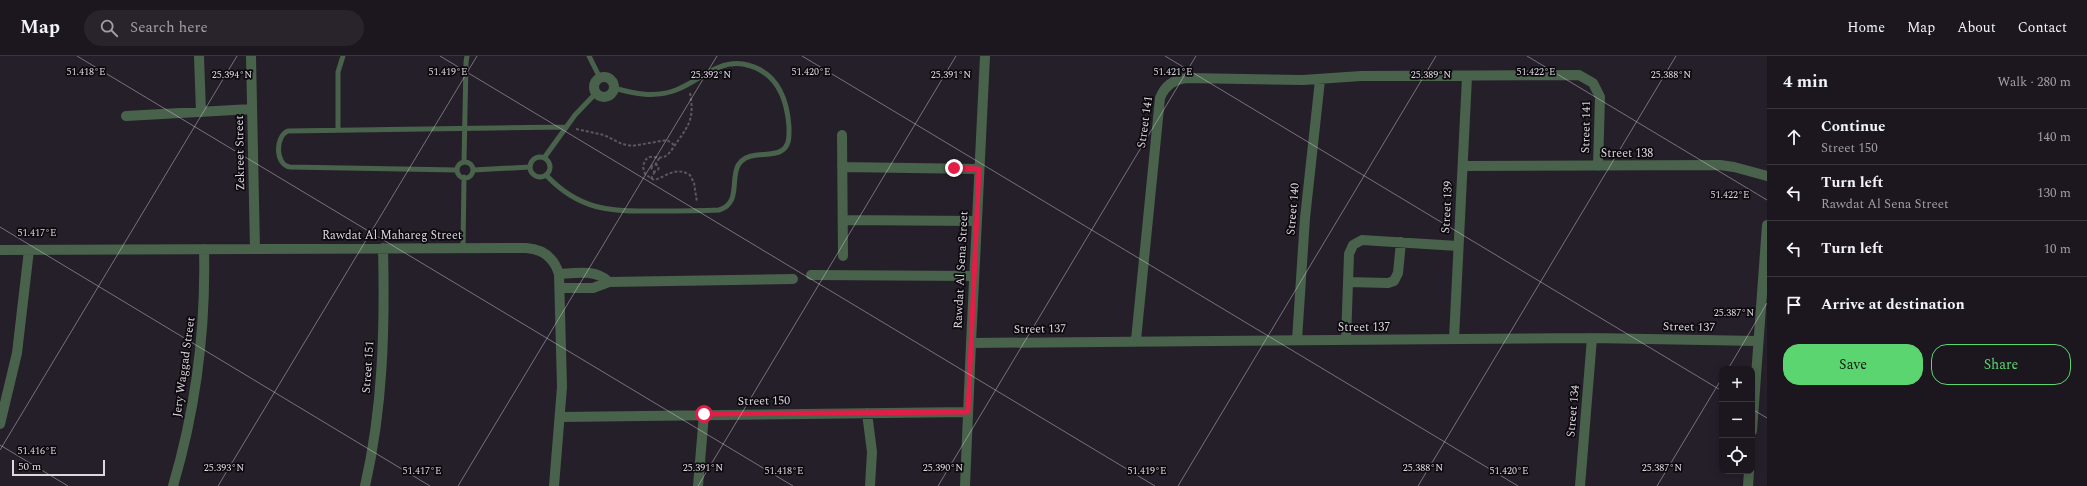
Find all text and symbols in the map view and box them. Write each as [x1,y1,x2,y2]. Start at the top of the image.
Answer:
search box [84,10,364,46]
text: Map [20,13,60,42]
text: Search here [130,16,208,39]
icon: search [98,17,120,39]
text: Home [1847,17,1885,38]
text: Map [1907,17,1935,38]
text: About [1957,17,1996,38]
text: Contact [2018,17,2067,38]
text: 51.418°E [66,64,106,80]
text: 51.419°E [428,64,468,80]
text: 51.420°E [791,64,831,80]
text: 51.421°E [1153,64,1193,80]
text: 51.422°E [1516,64,1556,80]
text: 25.394°N [212,67,252,83]
text: 25.392°N [691,67,731,83]
text: 25.391°N [931,67,971,83]
text: 25.389°N [1411,67,1451,83]
text: 25.388°N [1651,67,1691,83]
text: 4 min [1783,69,1828,95]
text: Walk · 280 m [1997,72,2071,92]
street label: Street 141 [1132,95,1158,149]
street label: Street 141 [1576,101,1596,153]
street label: Zekreet Street [230,115,250,191]
text: Continue [1821,115,1886,138]
icon: ahead [1783,126,1805,148]
text: 140 m [2037,127,2071,147]
text: Street 150 [1821,138,1878,158]
street label: Street 138 [1601,144,1653,163]
route end [945,159,963,177]
text: Turn left [1821,171,1883,194]
street label: Street 139 [1436,180,1458,234]
street label: Street 140 [1281,182,1305,236]
icon: left [1783,182,1805,204]
text: 130 m [2037,183,2071,203]
text: 51.422°E [1710,187,1750,203]
text: Rawdat Al Sena Street [1821,194,1949,214]
street label: Rawdat Al Sena Street [948,211,974,329]
text: 51.417°E [17,225,57,241]
street label: Rawdat Al Mahareg Street [322,226,462,245]
text: Turn left [1821,237,1883,260]
icon: left [1783,238,1805,260]
text: 10 m [2044,239,2071,259]
text: Arrive at destination [1821,293,1965,316]
icon: arrive [1783,294,1805,316]
text: 25.387°N [1714,305,1754,321]
street label: Jery Waggad Street [168,316,200,418]
street label: Street 137 [1663,317,1715,337]
street label: Street 137 [1338,318,1390,337]
street label: Street 137 [1014,319,1066,339]
street label: Street 151 [357,340,379,394]
button: Save [1783,344,1923,385]
button: Share [1931,344,2071,385]
map controls [1719,366,1755,474]
button: + [1719,366,1755,402]
street label: Street 134 [1561,384,1585,438]
street label: Street 150 [738,391,790,411]
button: − [1719,402,1755,438]
route start [695,405,713,423]
button: locate [1719,438,1755,474]
text: 51.416°E [17,443,57,459]
scale bar [12,458,105,477]
text: 50 m [18,458,41,475]
text: 25.393°N [204,460,244,476]
text: 25.391°N [683,460,723,476]
text: 25.390°N [923,460,963,476]
text: 25.388°N [1403,460,1443,476]
text: 25.387°N [1642,460,1682,476]
text: 51.417°E [402,463,442,479]
text: 51.418°E [764,463,804,479]
text: 51.419°E [1127,463,1167,479]
text: 51.420°E [1489,463,1529,479]

